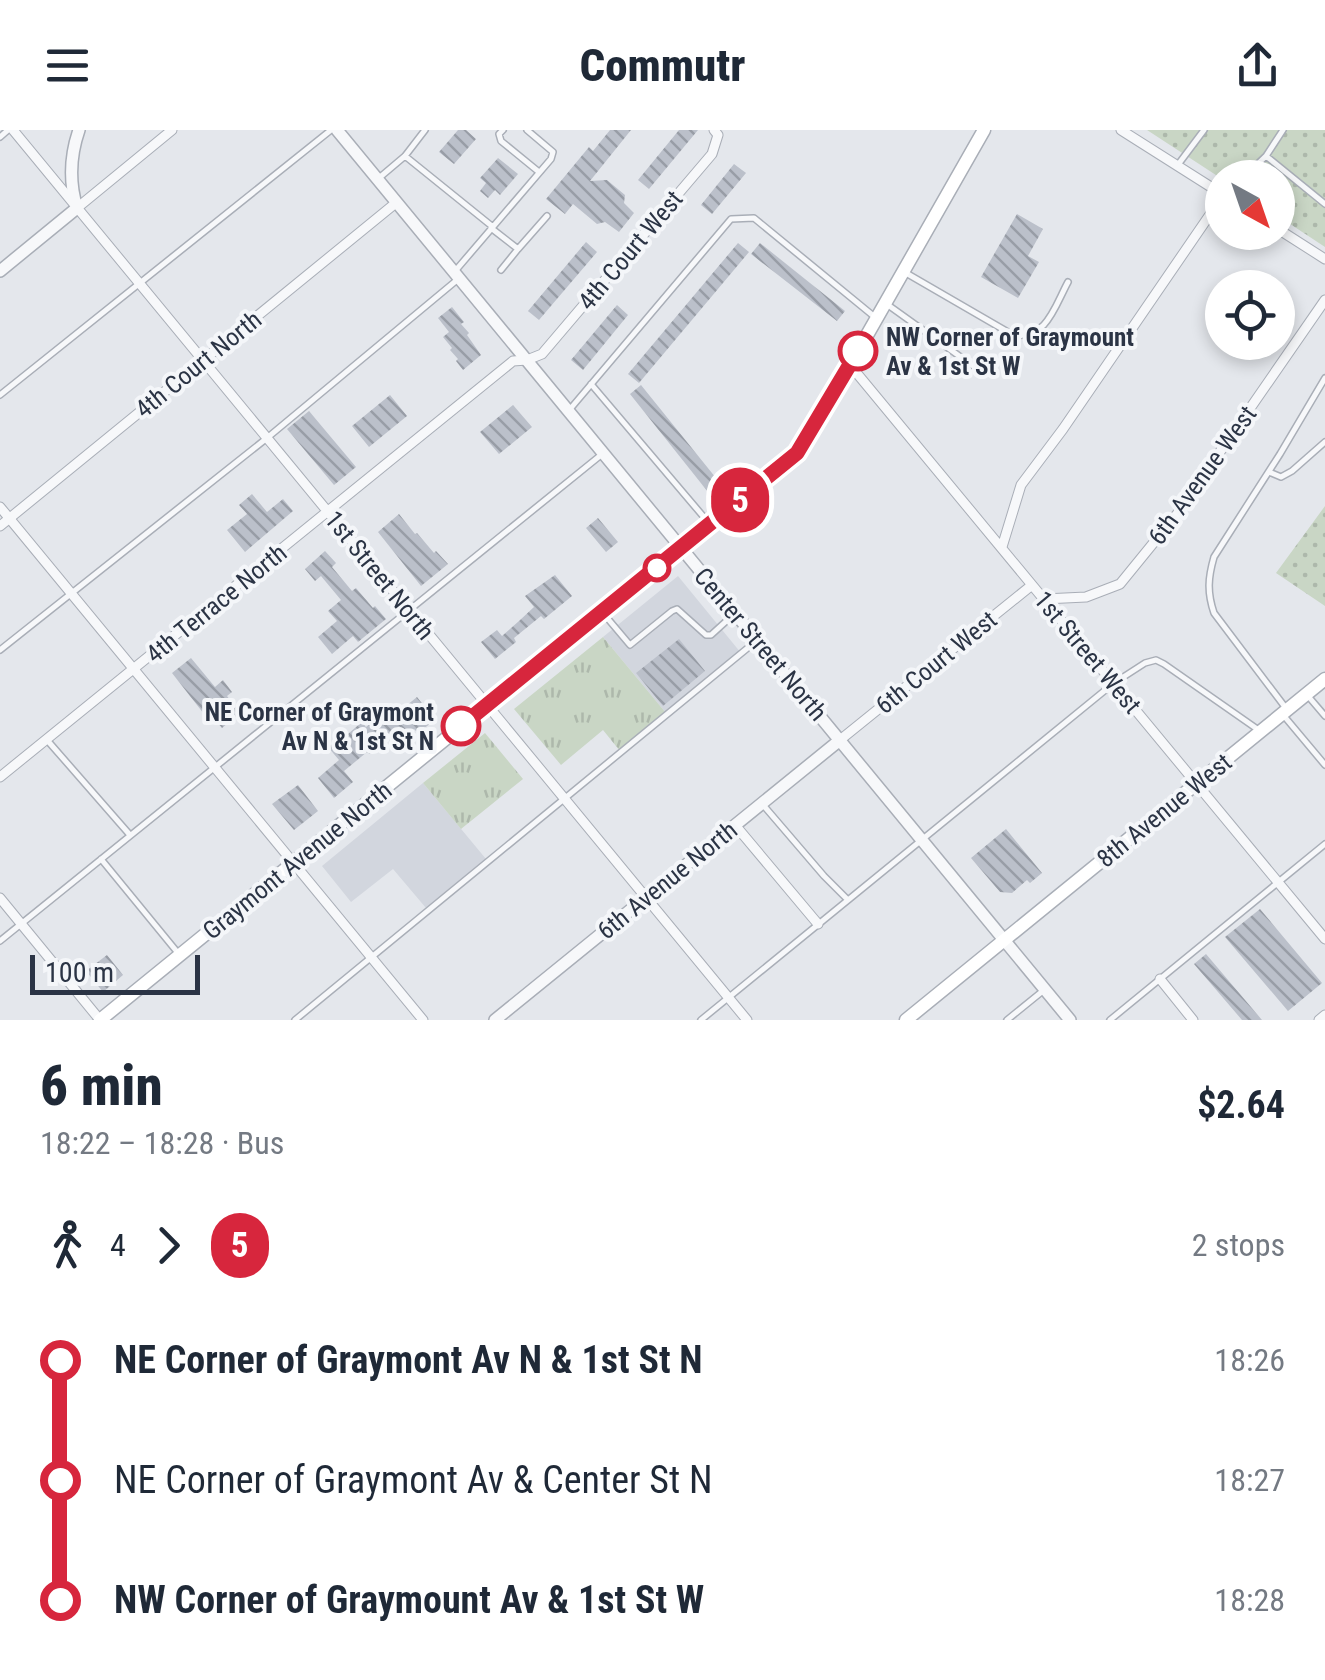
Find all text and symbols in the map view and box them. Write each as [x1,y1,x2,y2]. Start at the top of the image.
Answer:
icon: menu [40,38,95,93]
icon: share [1230,38,1285,93]
text: Commutr [580,39,745,92]
north arrow [1205,160,1295,250]
map controls [1205,160,1295,360]
street label: 4th Court West [572,185,689,316]
button: locate [1205,270,1295,360]
street label: 4th Court North [130,305,267,424]
place label: NW Corner of Graymount Av & 1st St W [886,323,1134,381]
marker: NW Corner of Graymount Av & 1st St W [839,332,877,370]
street label: 6th Avenue West [1142,400,1262,550]
line badge: 5 [708,468,772,532]
text: 5 [731,480,749,521]
street label: 1st Street North [319,505,440,645]
street label: 4th Terrace North [140,538,292,669]
unlabelled marker [644,555,670,581]
street label: Center Street North [688,562,833,727]
street label: 1st Street West [1028,585,1147,719]
street label: 6th Court West [870,605,1003,720]
place label: NE Corner of Graymont Av N & 1st St N [205,698,434,756]
marker: NE Corner of Graymont Av N & 1st St N [442,707,480,745]
street label: 8th Avenue West [1091,747,1237,873]
street label: Graymont Avenue North [197,775,397,945]
street label: 6th Avenue North [592,815,743,945]
scale bar [30,950,200,994]
text: 100 m [45,956,114,989]
text: 6 min [40,1054,163,1118]
text: $2.64 [1197,1083,1285,1127]
text: 18:22 – 18:28 · Bus [40,1124,284,1162]
icon: walk [40,1218,95,1273]
icon: forward [141,1218,196,1273]
text: 5 [231,1225,249,1266]
text: 4 [110,1226,126,1264]
text: 2 stops [1192,1226,1285,1264]
text: NE Corner of Graymont Av N & 1st St N [114,1338,703,1382]
text: 18:26 [1214,1341,1285,1379]
text: NE Corner of Graymont Av & Center St N [114,1458,712,1502]
text: 18:27 [1214,1461,1285,1499]
text: NW Corner of Graymount Av & 1st St W [114,1578,704,1622]
text: 18:28 [1214,1581,1285,1619]

